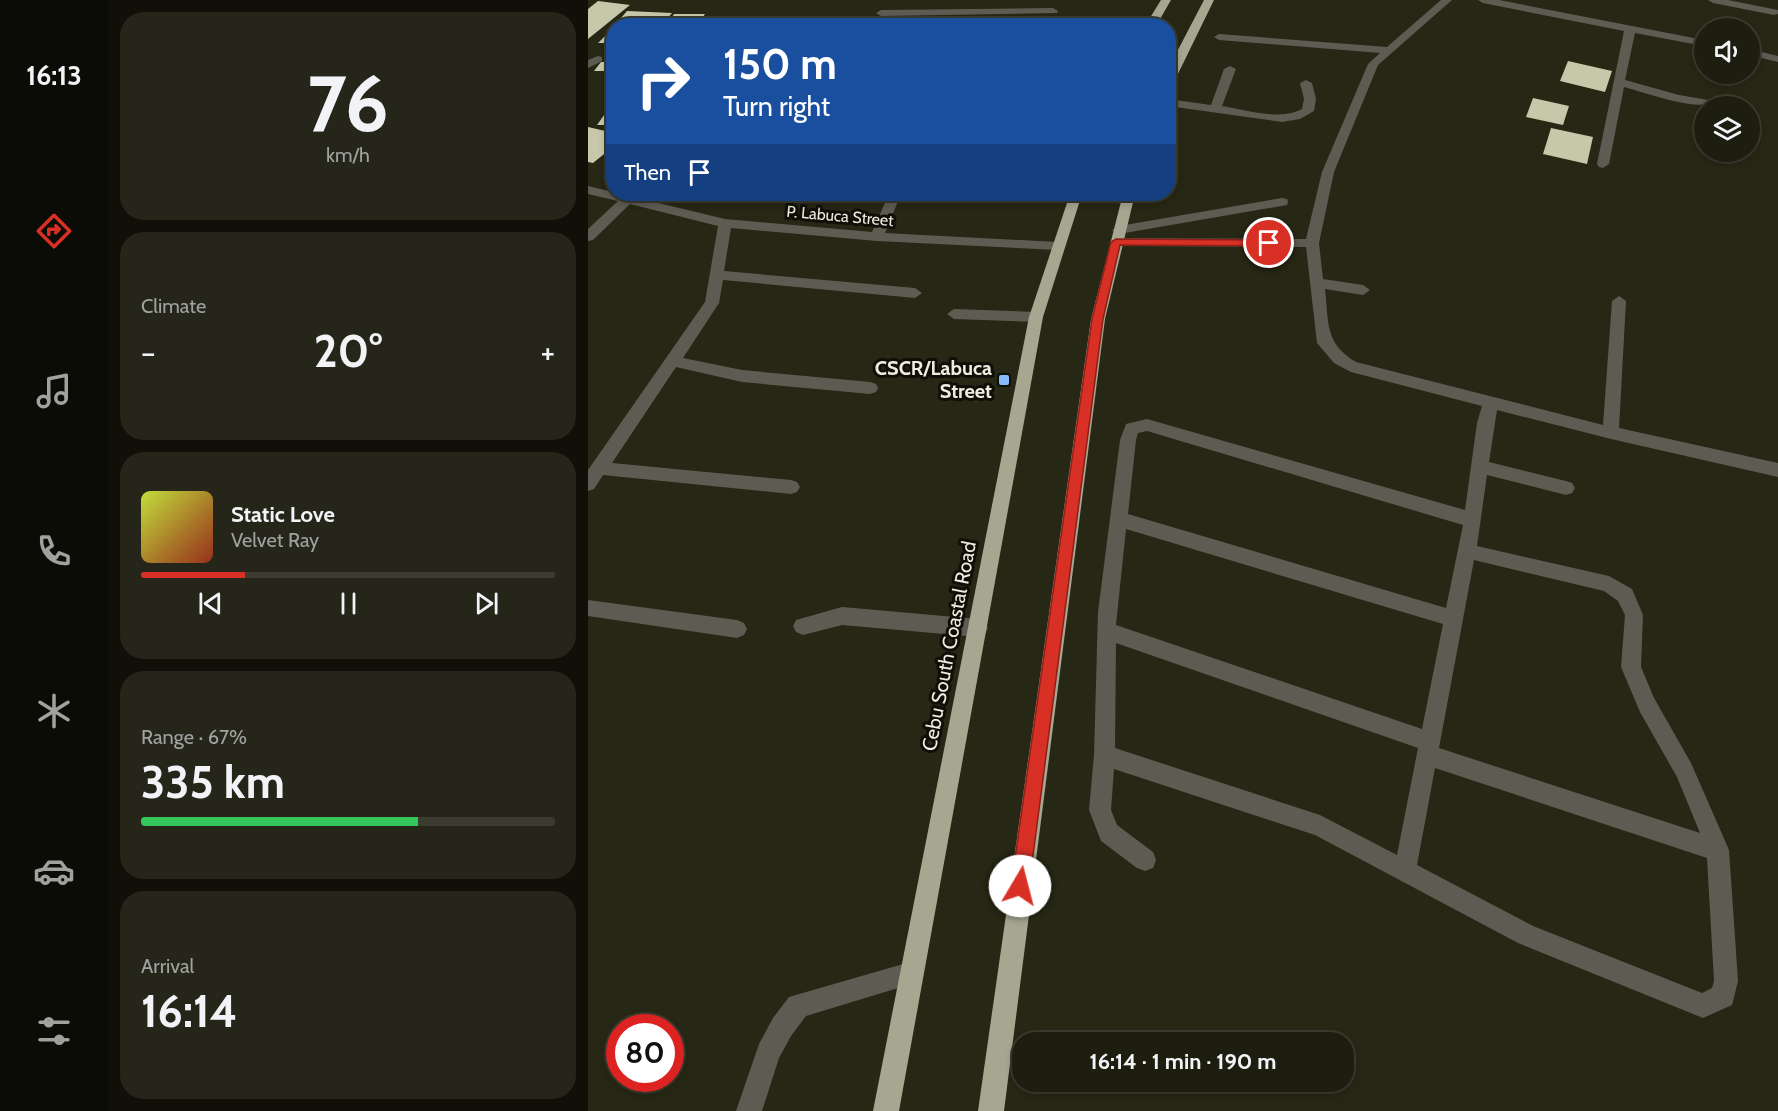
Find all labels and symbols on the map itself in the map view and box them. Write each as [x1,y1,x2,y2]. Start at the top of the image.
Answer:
street label: P. Labuca Street [786,202,895,230]
pin [1243,217,1294,268]
place label: CSCR/Labuca Street [875,356,992,403]
marker: CSCR/Labuca Street [997,373,1011,387]
street label: Cebu South Coastal Road [917,539,981,753]
position arrow [988,854,1052,918]
speed limit sign: 80 [606,1014,684,1092]

